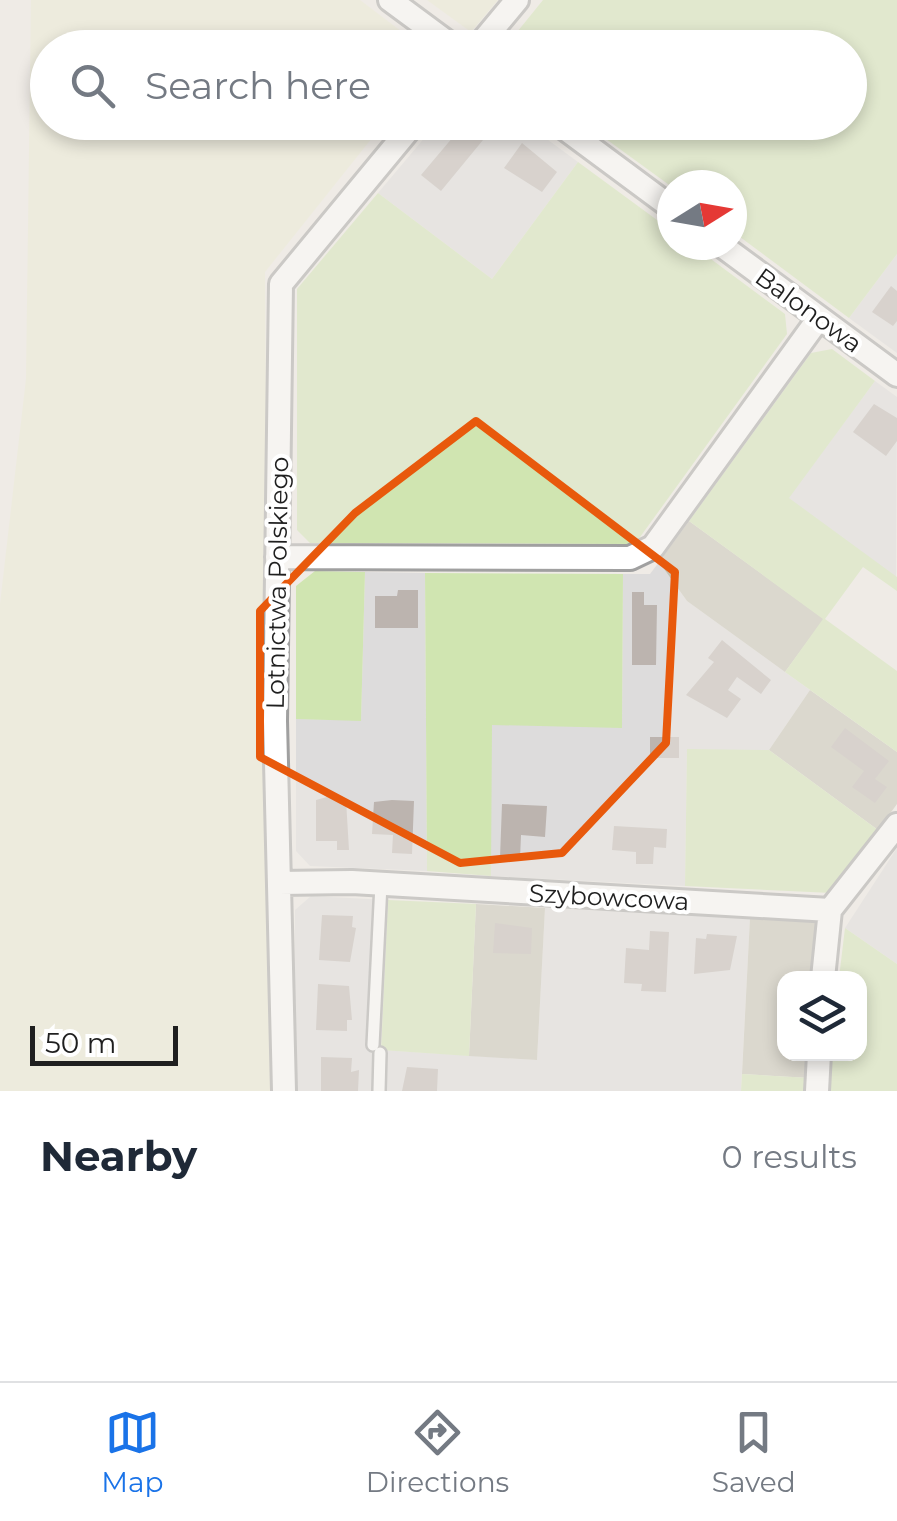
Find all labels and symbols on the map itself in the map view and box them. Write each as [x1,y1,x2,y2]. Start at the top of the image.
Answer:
north arrow [657,170,747,260]
street label: Balonowa [750,261,868,359]
street label: Lotnictwa Polskiego [260,456,294,710]
street label: Szybowcowa [528,878,690,916]
scale bar [30,1021,178,1066]

